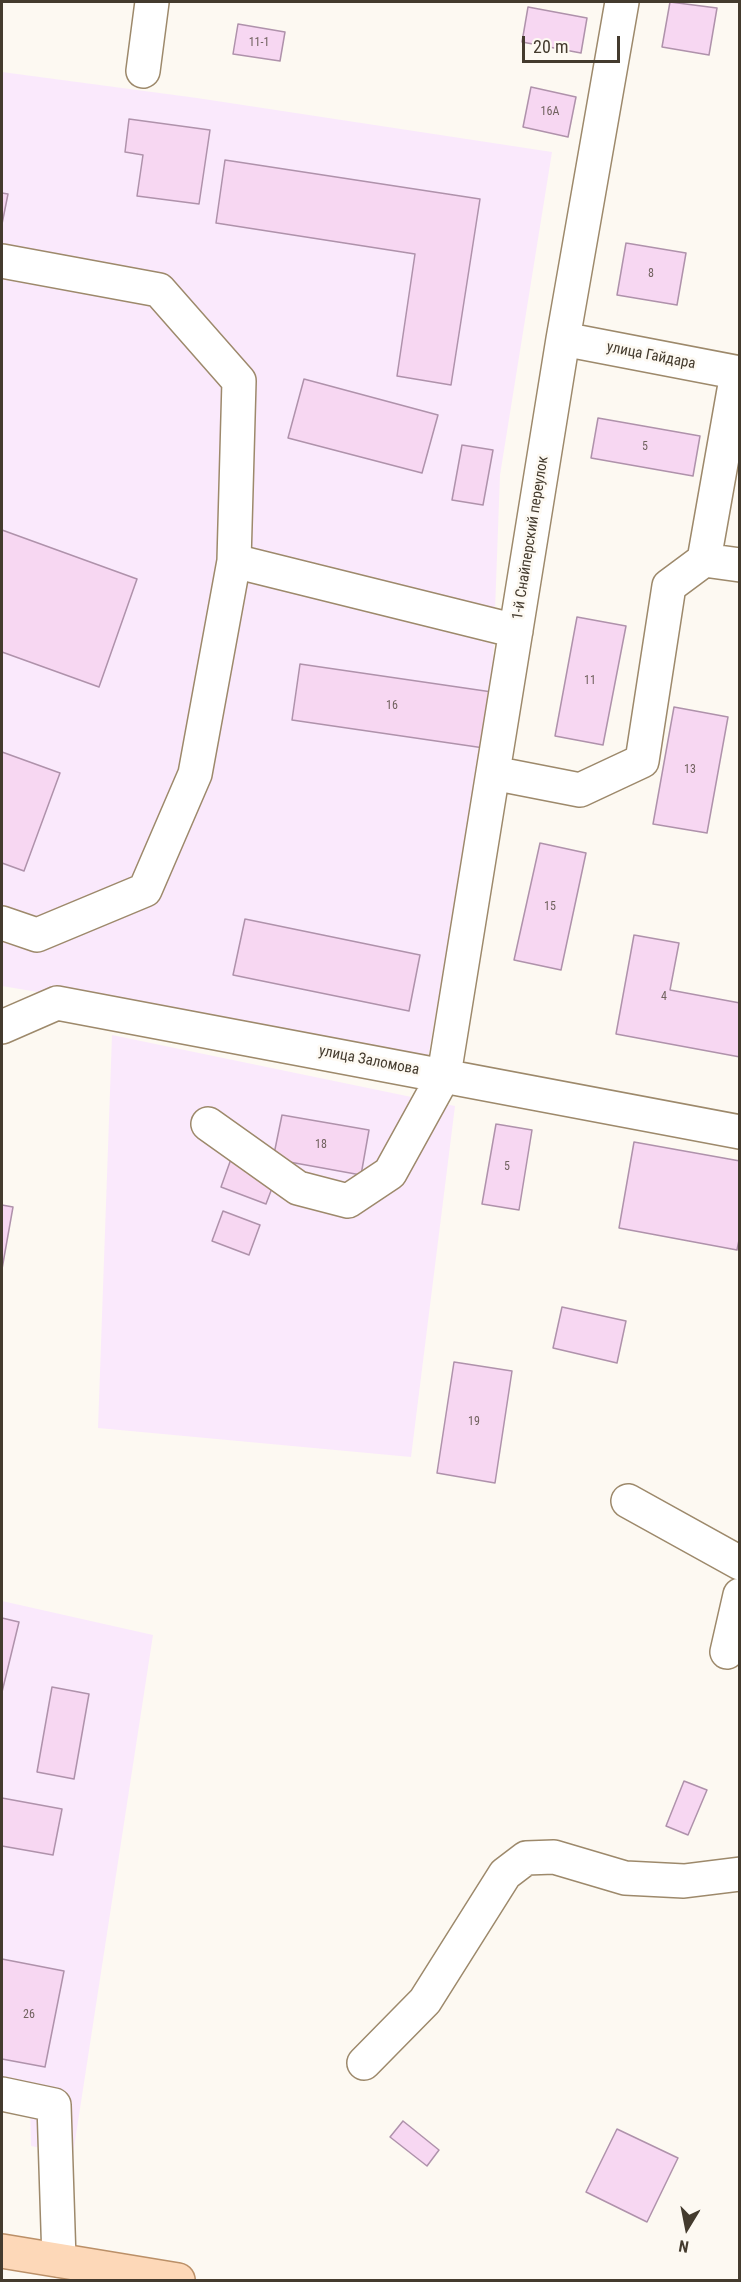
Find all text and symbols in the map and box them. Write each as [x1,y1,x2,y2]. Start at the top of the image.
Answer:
scale bar [525,24,622,62]
house number: 11-1 [249,36,269,50]
text: 20 m [533,36,568,57]
house number: 16А [541,105,559,119]
house number: 8 [648,267,654,281]
street label: улица Гайдара [605,339,697,373]
house number: 5 [642,440,648,454]
street label: 1-й Снайперский переулок [509,455,553,621]
house number: 11 [584,674,596,688]
house number: 16 [386,699,398,713]
house number: 13 [684,763,696,777]
house number: 15 [544,900,556,914]
house number: 4 [661,990,667,1004]
street label: улица Заломова [317,1042,421,1080]
house number: 18 [315,1138,327,1152]
house number: 5 [504,1160,510,1174]
house number: 19 [468,1415,480,1429]
house number: 26 [23,2008,35,2022]
north arrow [657,2198,717,2258]
text: N [677,2236,690,2256]

